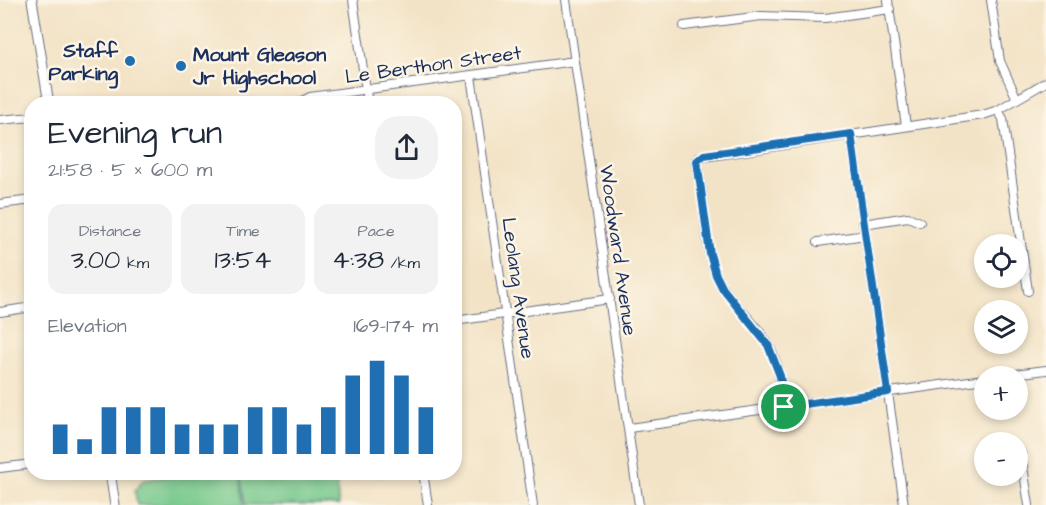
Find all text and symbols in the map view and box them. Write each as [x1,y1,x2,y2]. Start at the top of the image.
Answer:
place label: Staff Parking [48,37,119,89]
street label: Le Berthon Street [343,39,523,91]
place label: Mount Gleason Jr Highschool [192,41,326,93]
marker: Staff Parking [123,54,137,68]
marker: Mount Gleason Jr Highschool [174,59,188,73]
text: Evening run [48,110,222,156]
button: share [375,116,438,179]
text: 21:58 · 5 × 600 m [48,156,212,184]
street label: Woodward Avenue [592,163,644,338]
street label: Leolang Avenue [493,216,542,361]
text: Distance [79,220,141,242]
text: Time [226,220,260,242]
text: Pace [357,220,395,242]
map controls [974,234,1028,486]
button: locate [974,234,1028,288]
text: 3.00 [71,242,121,278]
text: 13:54 [214,242,272,278]
text: 4:38 [332,242,384,278]
text: km [121,252,149,274]
text: /km [384,252,420,274]
button: layers [974,300,1028,354]
text: Elevation [48,312,127,340]
text: 169–174 m [353,312,438,340]
button: + [974,366,1028,420]
pin [758,381,809,432]
icon: arrive [767,390,800,423]
button: − [974,432,1028,486]

